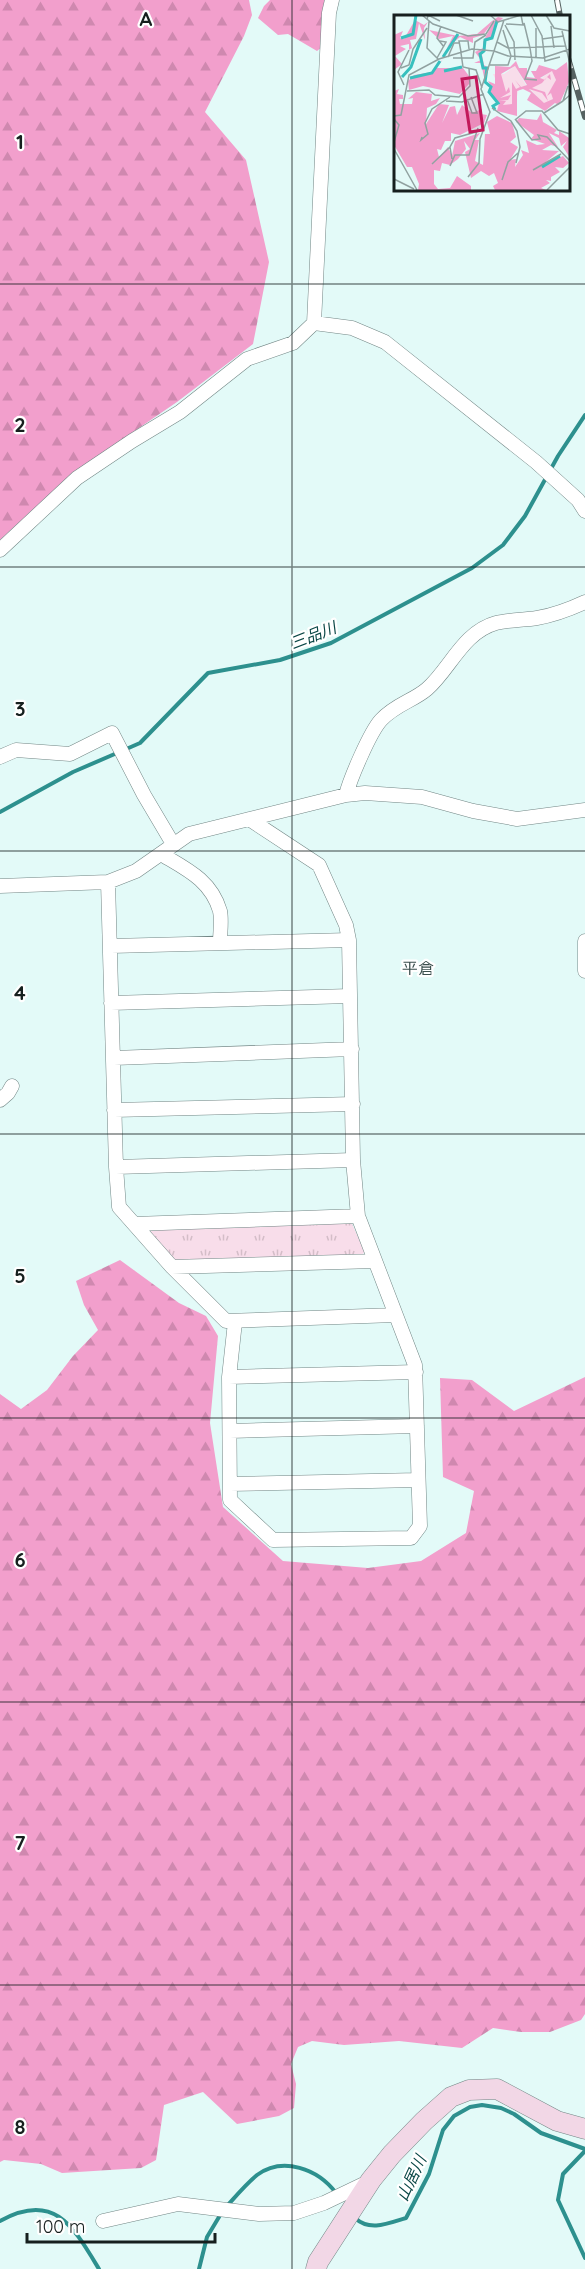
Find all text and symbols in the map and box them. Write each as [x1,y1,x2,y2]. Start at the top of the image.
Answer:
text: A [140,6,153,31]
inset map [394,15,570,190]
text: 1 [16,129,24,154]
text: 2 [14,412,26,437]
water label: 三品川 [287,616,341,653]
text: 3 [15,696,25,721]
district label: 平倉 [402,958,434,978]
text: 4 [14,980,26,1005]
text: 5 [14,1263,26,1288]
text: 6 [14,1547,26,1572]
text: 7 [15,1830,26,1855]
text: 8 [15,2114,26,2139]
water label: 山居川 [392,2150,431,2204]
scale bar [27,2206,214,2244]
text: 100 m [36,2215,85,2238]

